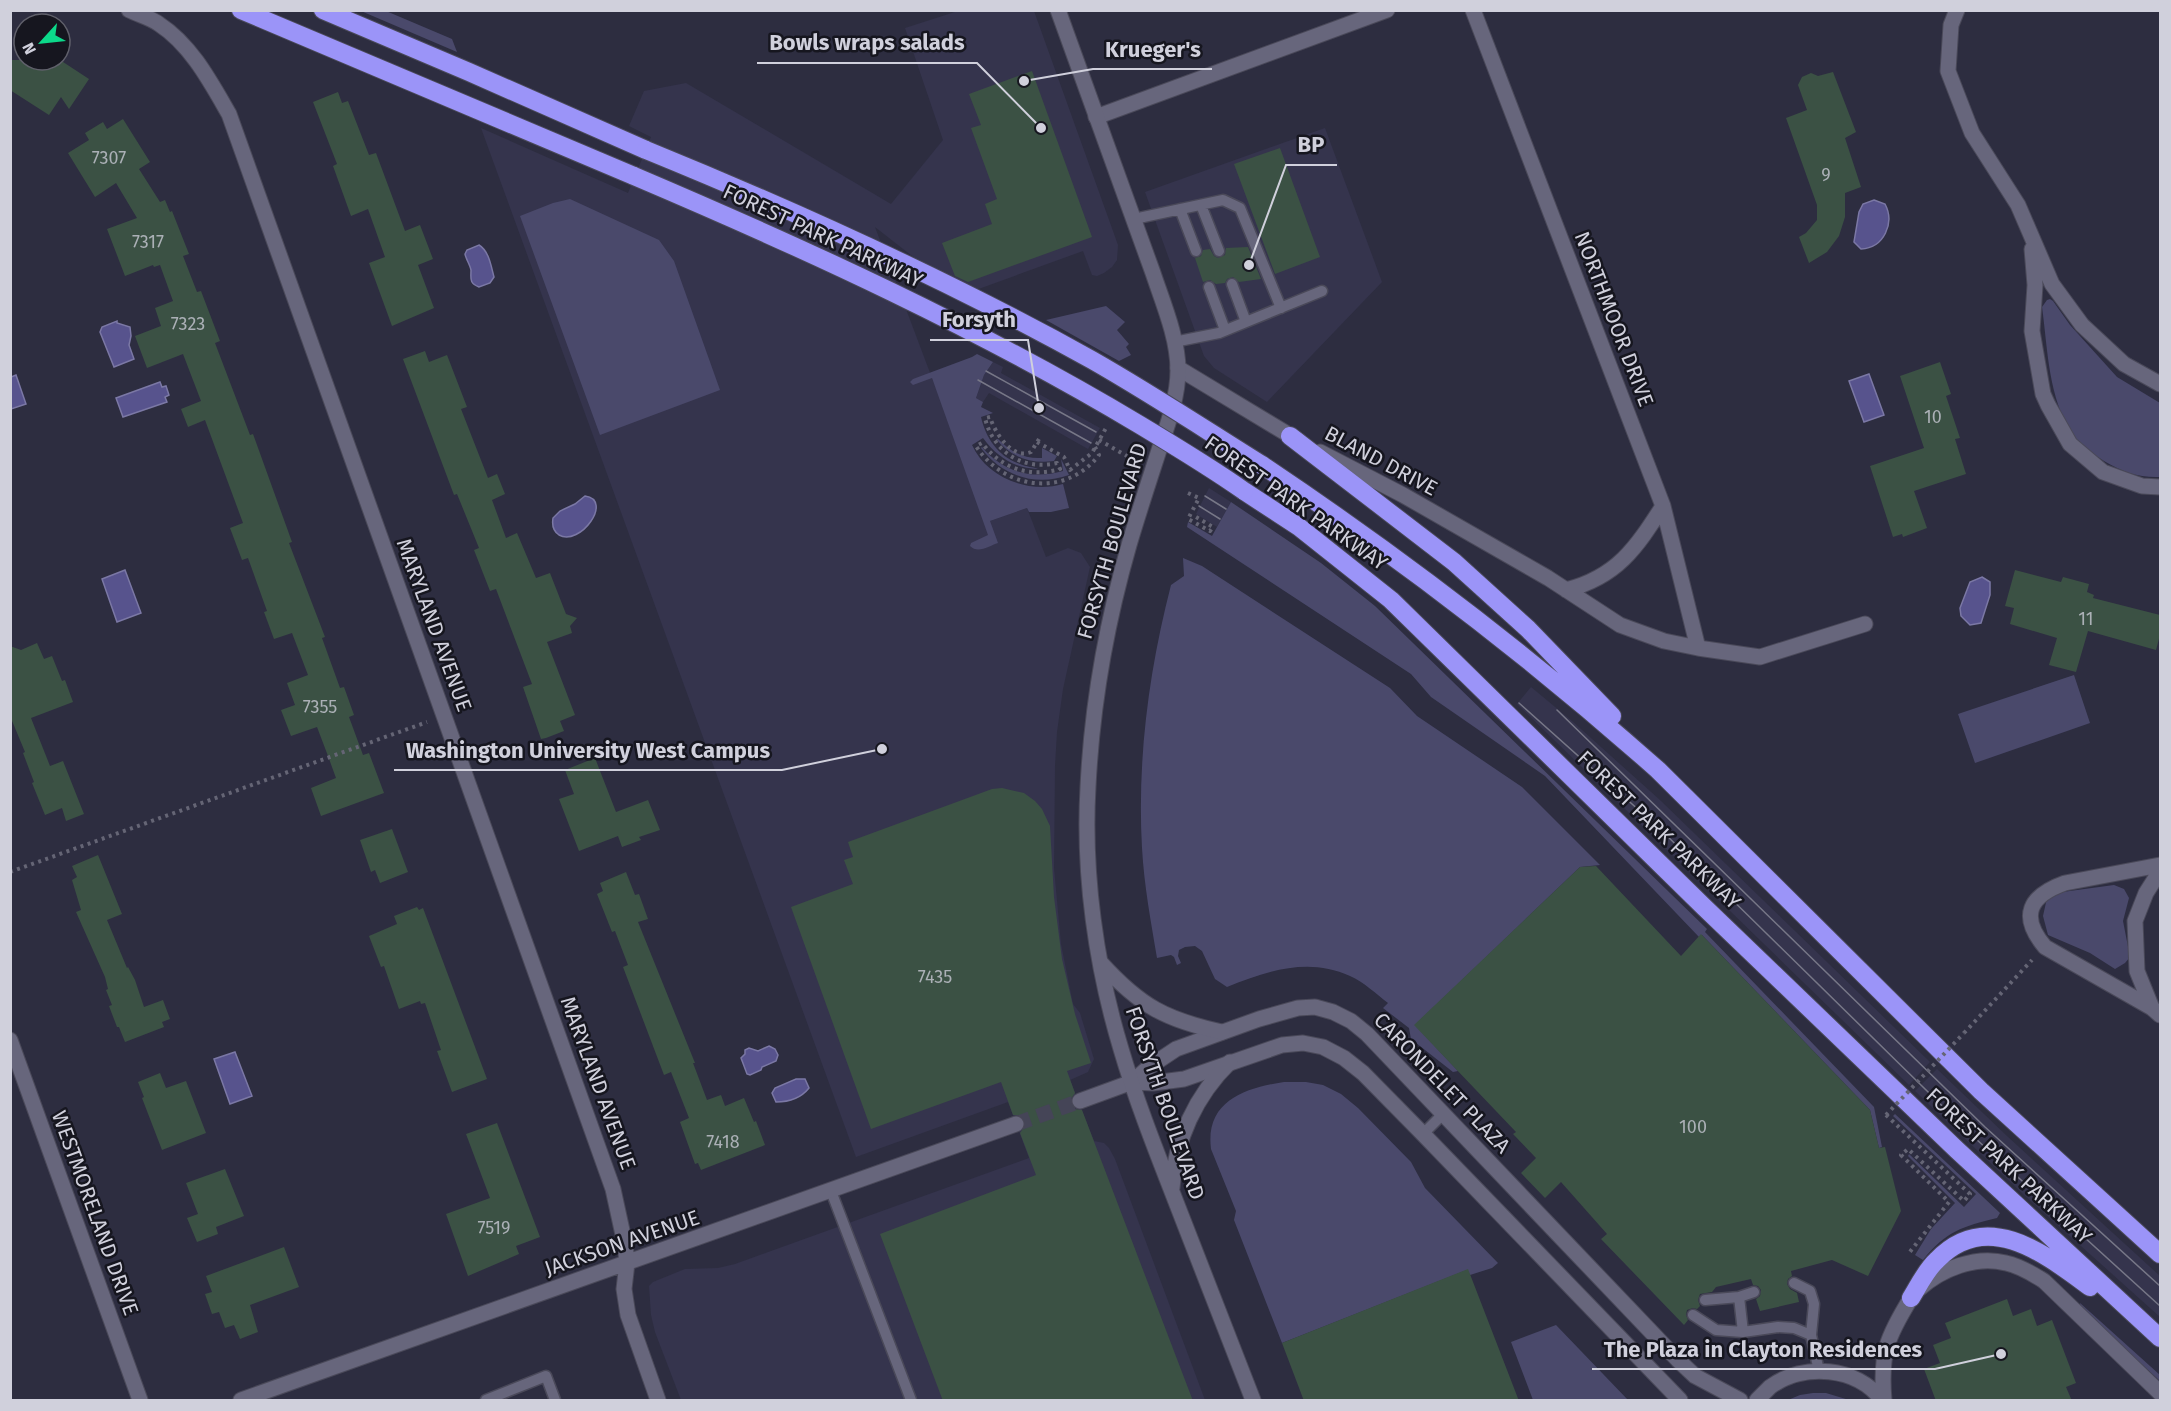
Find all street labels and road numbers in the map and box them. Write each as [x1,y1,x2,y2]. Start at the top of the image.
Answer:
street label: FOREST PARK PARKWAY [719,178,927,294]
street label: NORTHMOOR DRIVE [1569,228,1659,410]
street label: BLAND DRIVE [1320,420,1442,502]
street label: FOREST PARK PARKWAY [1200,430,1393,576]
street label: FORSYTH BOULEVARD [1072,440,1152,642]
street label: MARYLAND AVENUE [391,535,477,715]
street label: FOREST PARK PARKWAY [1572,745,1746,915]
street label: MARYLAND AVENUE [555,993,641,1173]
street label: FORSYTH BOULEVARD [1120,1003,1210,1203]
street label: CARONDELET PLAZA [1368,1007,1516,1159]
street label: FOREST PARK PARKWAY [1921,1082,2098,1250]
street label: WESTMORELAND DRIVE [46,1107,144,1319]
street label: JACKSON AVENUE [541,1204,703,1282]

